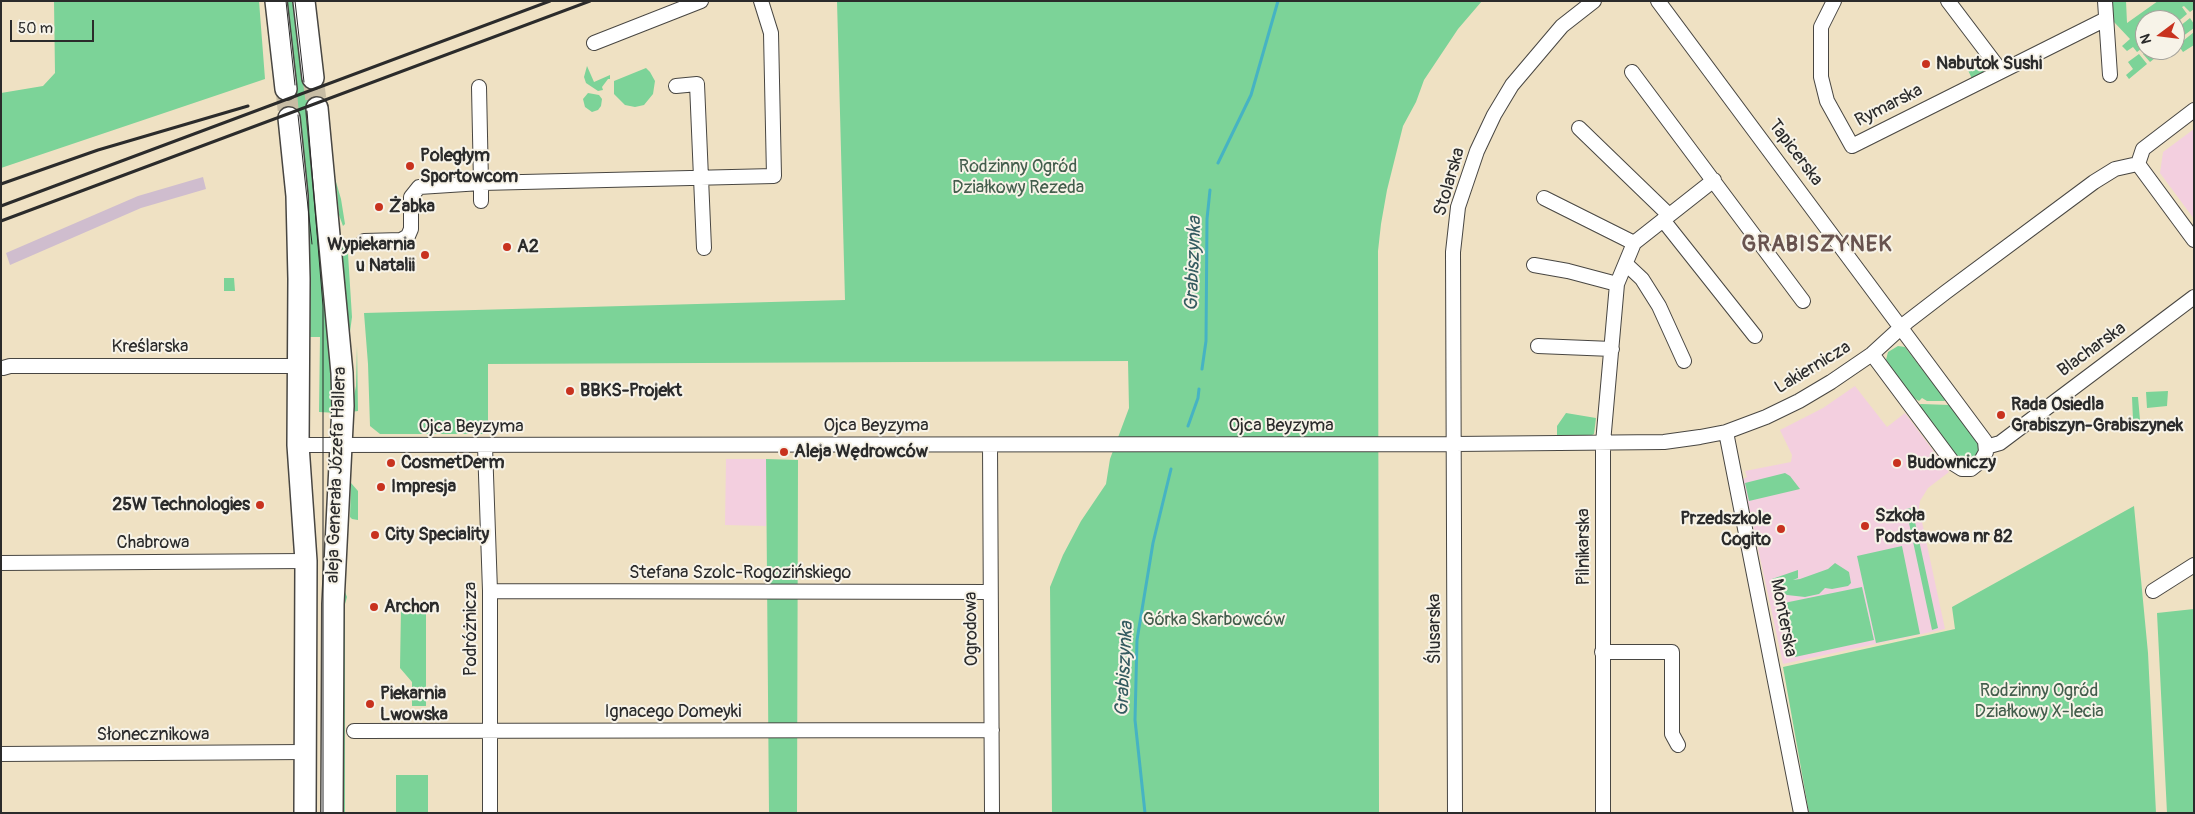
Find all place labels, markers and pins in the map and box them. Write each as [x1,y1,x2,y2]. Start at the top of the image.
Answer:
place label: Nabutok Sushi [1936,53,2042,75]
marker: Nabutok Sushi [1920,58,1932,70]
place label: Poległym Sportowcom [420,145,518,188]
marker: Poległym Sportowcom [404,160,416,172]
place label: Żabka [389,196,435,218]
marker: Żabka [373,201,385,213]
place label: Wypiekarnia u Natalii [327,234,415,276]
place label: A2 [517,236,539,258]
marker: A2 [501,241,513,253]
marker: Wypiekarnia u Natalii [419,249,431,261]
place label: BBKS-Projekt [580,380,682,402]
marker: BBKS-Projekt [564,385,576,397]
place label: Rada Osiedla Grabiszyn-Grabiszynek [2011,394,2183,436]
marker: Rada Osiedla Grabiszyn-Grabiszynek [1995,409,2007,421]
place label: Aleja Wędrowców [794,441,928,463]
marker: Aleja Wędrowców [778,446,790,458]
place label: CosmetDerm [401,452,504,474]
place label: Budowniczy [1907,452,1996,474]
marker: CosmetDerm [385,457,397,469]
marker: Budowniczy [1891,457,1903,469]
place label: Impresja [391,476,456,498]
marker: Impresja [375,481,387,493]
place label: 25W Technologies [112,494,250,516]
marker: 25W Technologies [254,499,266,511]
place label: Szkoła Podstawowa nr 82 [1875,505,2013,548]
place label: Przedszkole Cogito [1680,508,1771,550]
marker: Szkoła Podstawowa nr 82 [1859,520,1871,532]
marker: Przedszkole Cogito [1775,523,1787,535]
place label: City Speciality [385,524,489,546]
marker: City Speciality [369,529,381,541]
place label: Archon [384,596,439,618]
marker: Archon [368,601,380,613]
place label: Piekarnia Lwowska [380,683,448,726]
marker: Piekarnia Lwowska [364,698,376,710]

